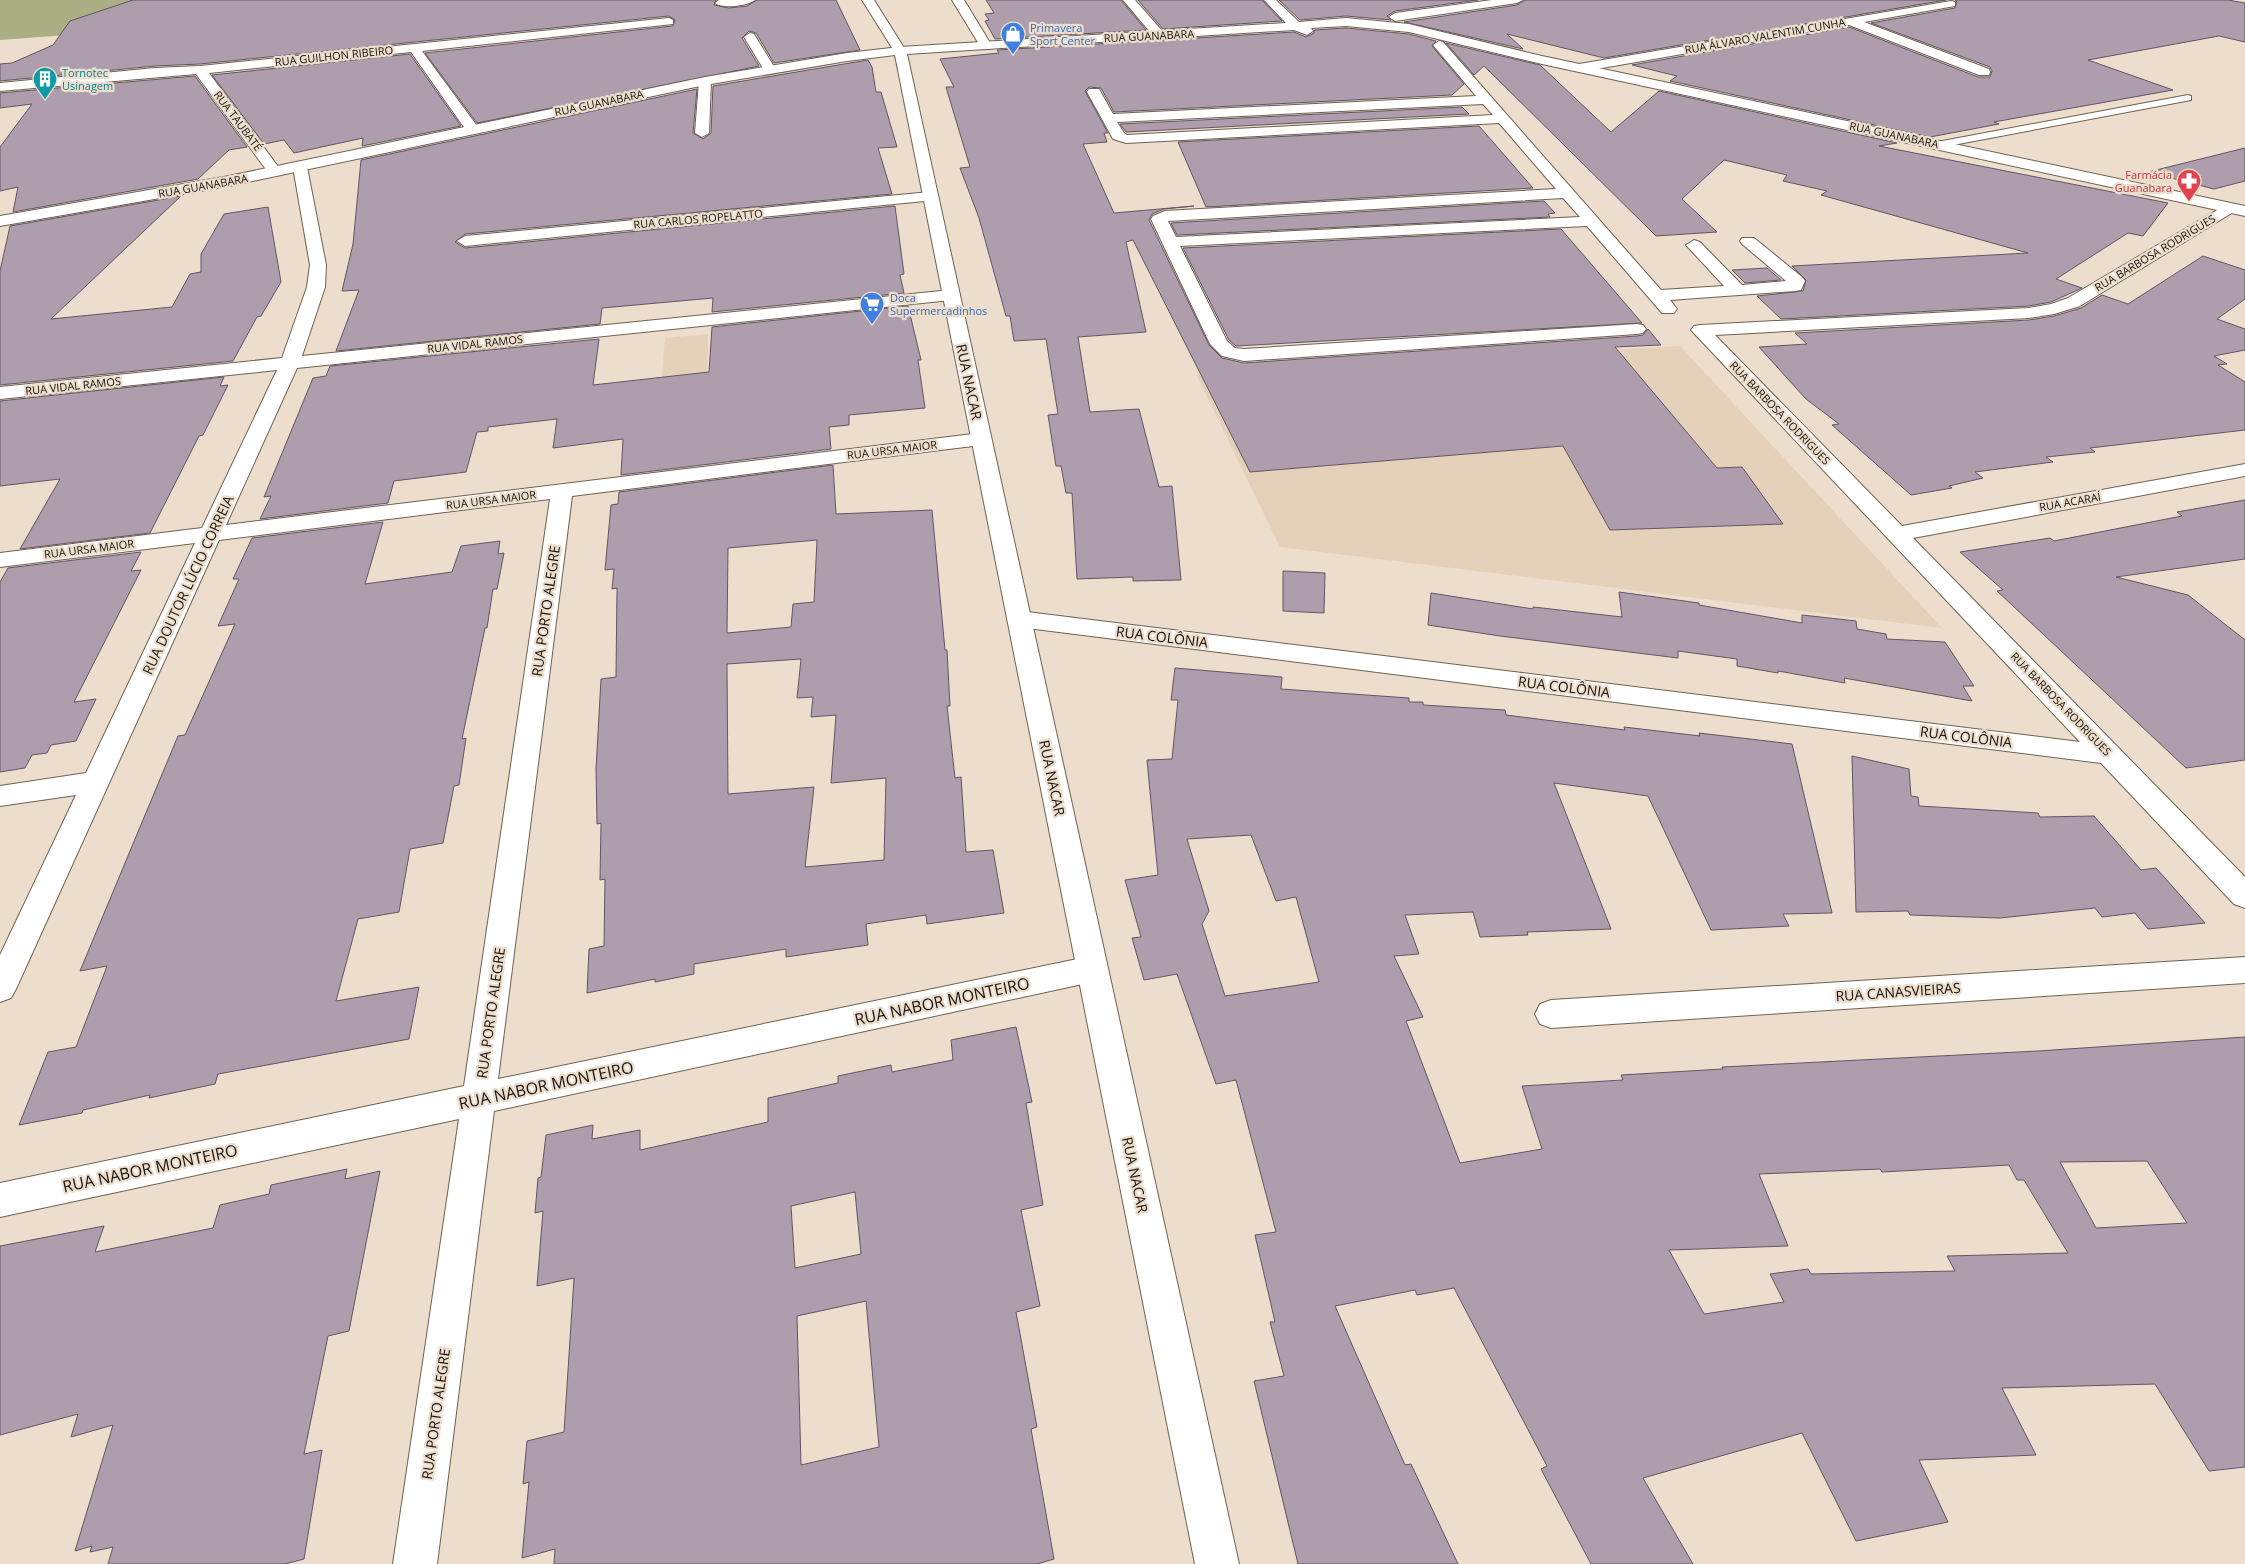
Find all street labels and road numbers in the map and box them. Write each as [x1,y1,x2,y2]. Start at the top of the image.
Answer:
street label: RUA ÁLVARO VALENTIM CUNHA [1683,14,1846,57]
street label: RUA GUANABARA [1103,26,1195,45]
street label: RUA GUILHON RIBEIRO [274,42,394,69]
street label: RUA GUANABARA [553,86,645,119]
street label: RUA TAUBATÉ [211,87,266,154]
street label: RUA GUANABARA [1848,118,1940,151]
street label: RUA GUANABARA [157,170,249,201]
street label: RUA CARLOS ROPELATTO [633,205,763,232]
street label: RUA BARBOSA RODRIGUES [2092,211,2218,295]
street label: RUA VIDAL RAMOS [426,331,523,356]
street label: RUA NACAR [952,342,987,422]
street label: RUA BARBOSA RODRIGUES [1727,358,1834,468]
street label: RUA VIDAL RAMOS [24,373,121,398]
street label: RUA URSA MAIOR [846,437,938,462]
street label: RUA URSA MAIOR [445,487,537,512]
street label: RUA ACARAÍ [2038,489,2103,514]
street label: RUA DOUTOR LÚCIO CORREIA [138,492,238,678]
street label: RUA URSA MAIOR [43,536,135,561]
street label: RUA PORTO ALEGRE [527,544,564,678]
street label: RUA COLÔNIA [1115,621,1209,652]
street label: RUA BARBOSA RODRIGUES [2008,649,2115,759]
street label: RUA COLÔNIA [1517,671,1611,702]
street label: RUA COLÔNIA [1919,721,2013,752]
street label: RUA NACAR [1035,738,1070,818]
street label: RUA PORTO ALEGRE [472,946,509,1080]
street label: RUA NABOR MONTEIRO [853,972,1031,1030]
street label: RUA CANASVIEIRAS [1835,978,1961,1005]
street label: RUA NABOR MONTEIRO [457,1056,635,1114]
street label: RUA NACAR [1118,1135,1153,1215]
street label: RUA NABOR MONTEIRO [61,1139,239,1197]
street label: RUA PORTO ALEGRE [417,1347,454,1481]

